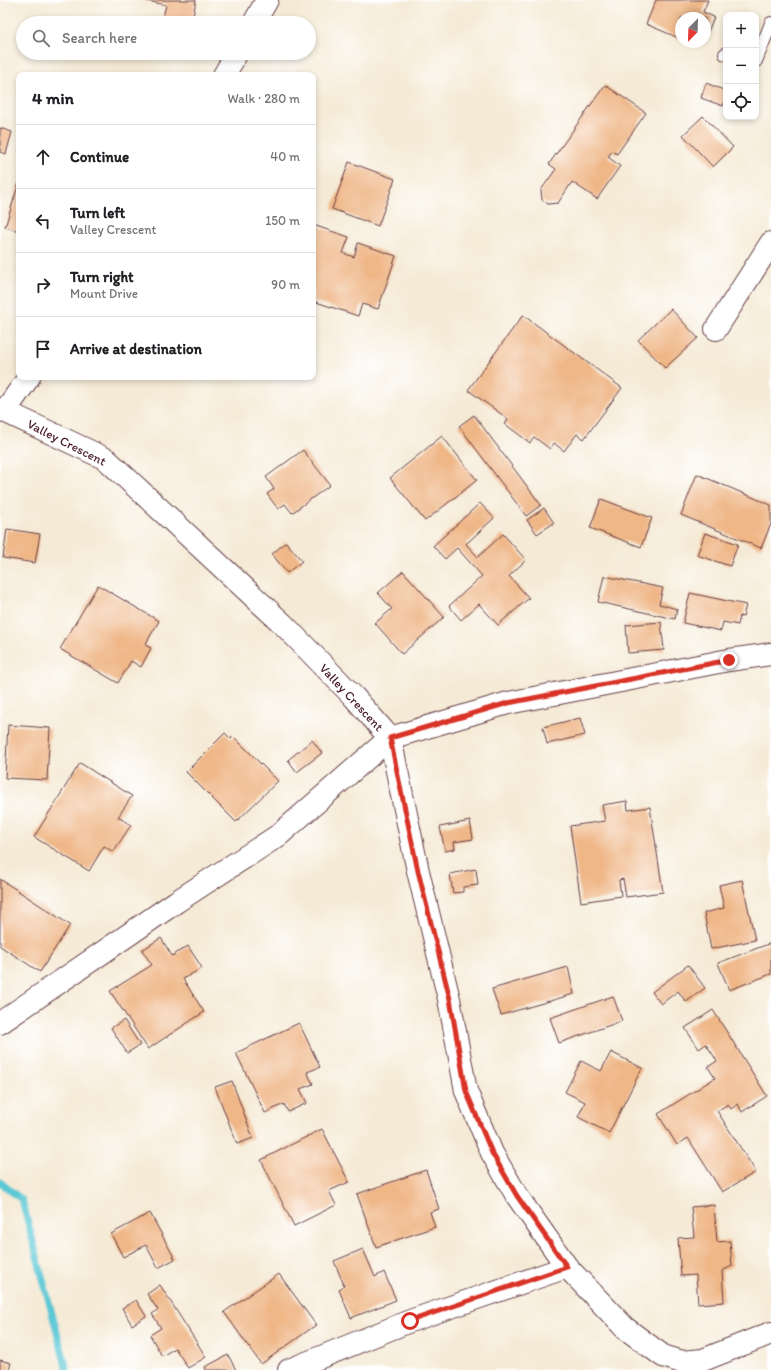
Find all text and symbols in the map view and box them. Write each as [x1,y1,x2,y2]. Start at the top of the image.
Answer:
north arrow [675,12,711,48]
map controls [723,12,759,120]
button: + [723,12,759,48]
search box [16,16,316,60]
icon: search [30,27,52,49]
text: Search here [62,29,137,47]
button: − [723,48,759,84]
button: locate [723,84,759,120]
text: 4 min [32,88,74,108]
text: Walk · 280 m [227,91,300,106]
icon: ahead [32,146,54,168]
text: Continue [70,148,129,166]
text: 40 m [270,149,300,164]
text: Turn left [70,204,125,222]
icon: left [32,210,54,232]
text: 150 m [265,213,300,228]
text: Valley Crescent [70,222,156,237]
text: Turn right [70,268,134,286]
icon: right [32,274,54,296]
text: 90 m [271,277,300,292]
text: Mount Drive [70,286,138,301]
icon: arrive [32,338,54,360]
text: Arrive at destination [70,340,202,358]
street label: Valley Crescent [25,416,109,469]
route end [720,651,738,669]
street label: Valley Crescent [317,661,387,734]
route start [401,1312,419,1330]

